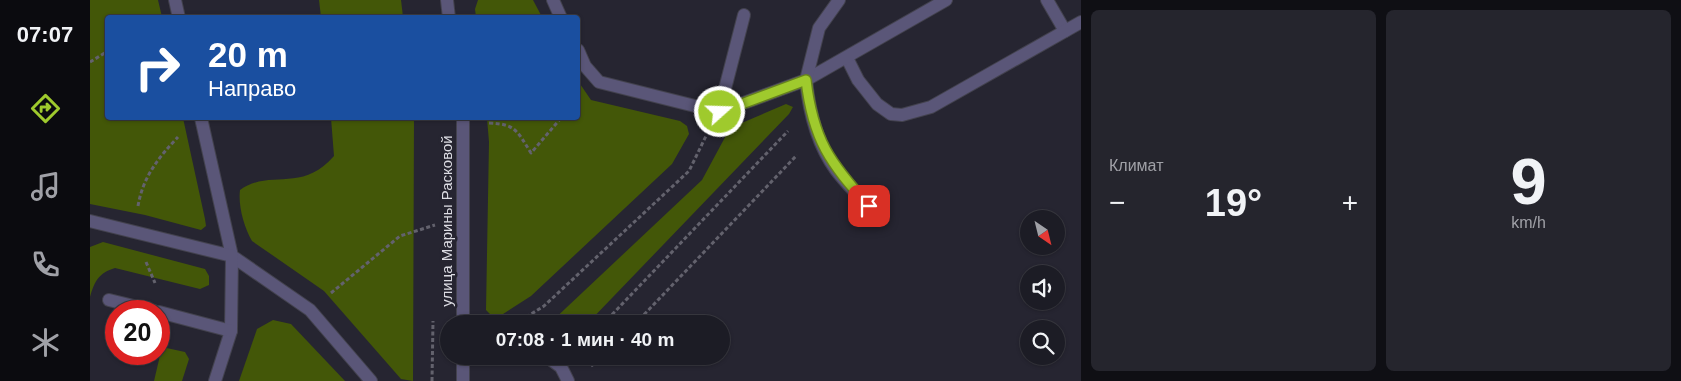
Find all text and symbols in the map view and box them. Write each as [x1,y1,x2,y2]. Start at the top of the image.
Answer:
text: 07:07 [17,22,73,47]
icon: right [125,35,190,100]
text: 20 m [208,35,288,74]
text: Направо [208,76,296,101]
position arrow [693,85,745,137]
icon: directions [28,91,63,126]
street label: улица Марины Расковой [438,135,455,307]
text: 9 [1510,145,1547,218]
text: Климат [1109,157,1163,174]
icon: music [28,169,63,204]
text: 19° [1205,182,1262,224]
pin [848,185,890,227]
text: − [1109,187,1125,218]
text: + [1342,187,1358,218]
icon: arrive [855,192,883,220]
north arrow [1020,210,1065,255]
map controls [1020,210,1065,365]
text: km/h [1511,214,1546,231]
icon: phone [28,247,63,282]
button: sound [1020,265,1065,310]
speed limit sign: 20 [105,300,170,365]
button: search [1020,320,1065,365]
icon: climate [28,325,63,360]
text: 07:08 · 1 мин · 40 m [496,329,674,350]

